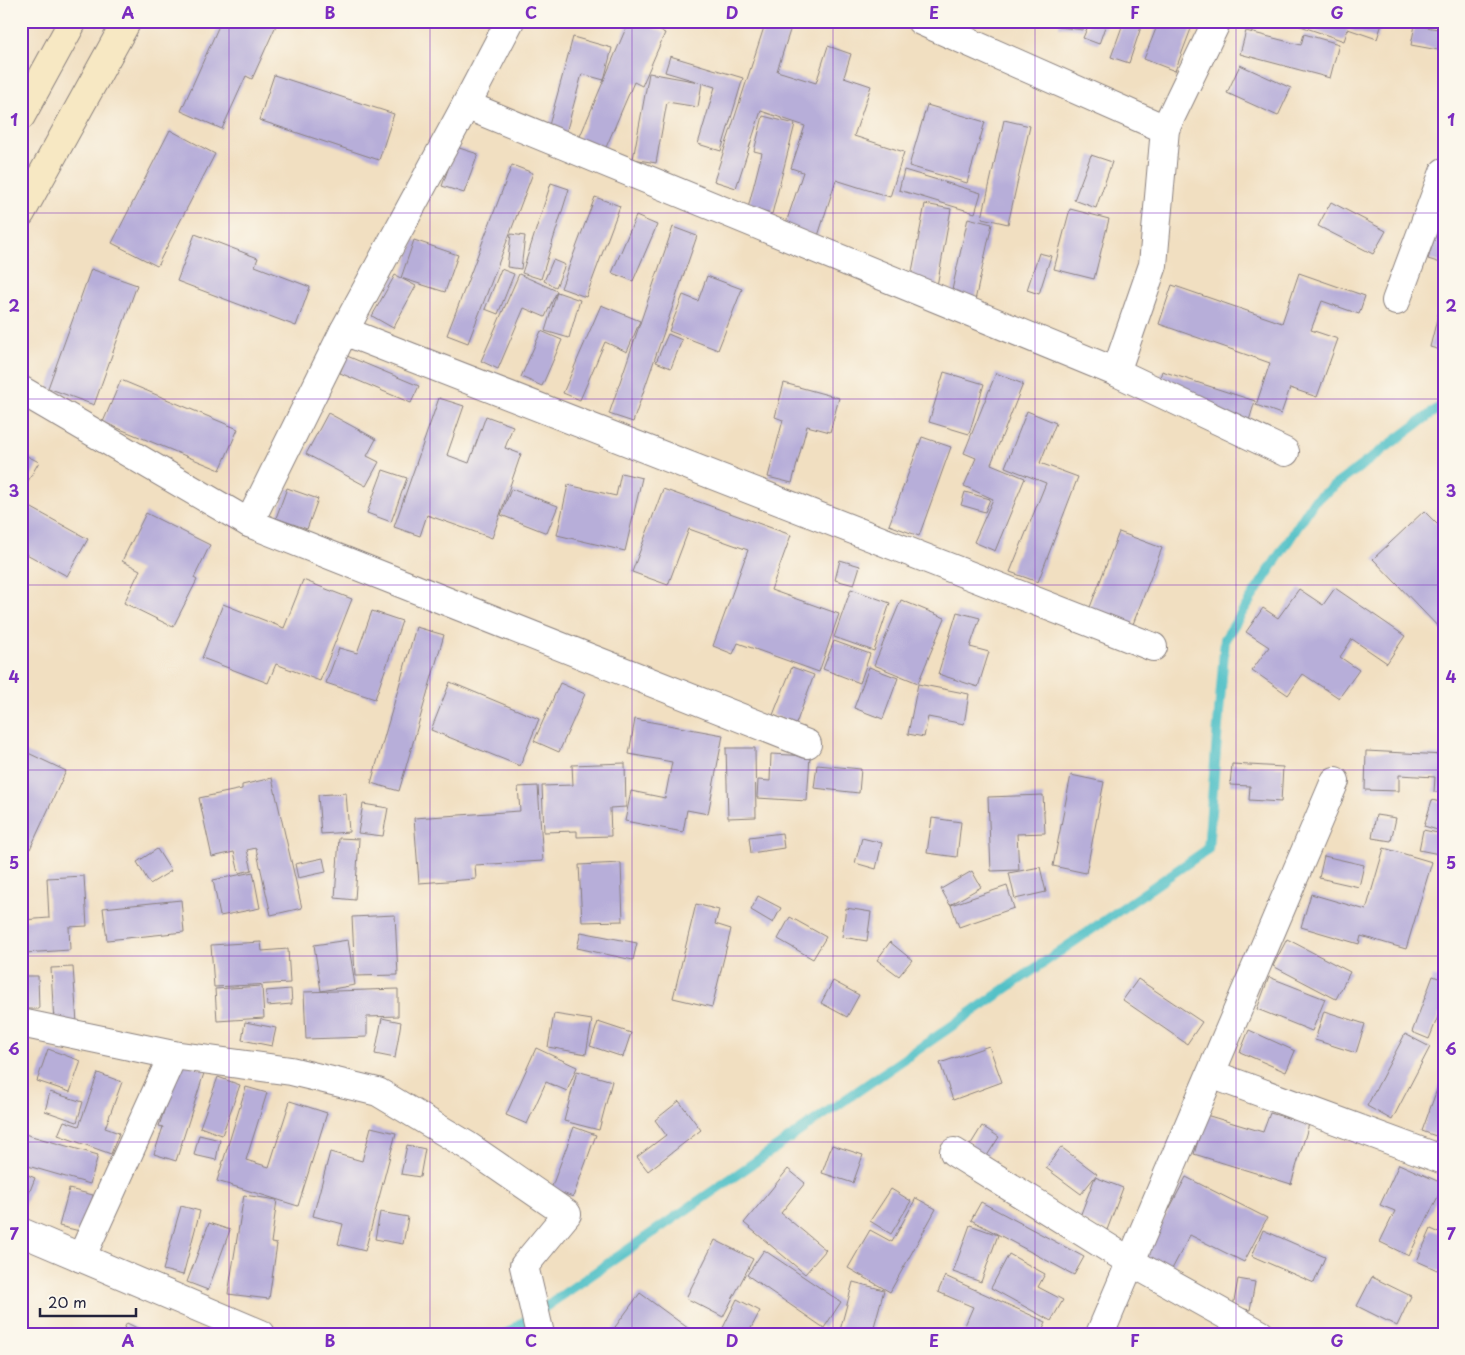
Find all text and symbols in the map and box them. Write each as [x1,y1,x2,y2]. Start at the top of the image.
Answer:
text: A [122,0,135,24]
text: B [325,0,336,24]
text: C [525,0,537,24]
text: D [726,0,738,24]
text: E [929,0,939,24]
text: F [1130,0,1140,24]
text: G [1330,0,1344,24]
text: 1 [10,107,18,131]
text: 1 [1447,107,1455,131]
text: 2 [8,293,20,317]
text: 2 [1445,293,1457,317]
text: 3 [9,478,19,502]
text: 3 [1446,478,1456,502]
text: 4 [9,664,20,688]
text: 4 [1446,664,1457,688]
text: 5 [9,850,19,874]
text: 5 [1446,850,1456,874]
text: 6 [8,1036,20,1060]
text: 6 [1445,1036,1457,1060]
text: 7 [9,1221,19,1245]
text: 7 [1446,1221,1456,1245]
scale bar [40,1285,136,1317]
text: 20 m [48,1290,87,1313]
text: A [122,1328,135,1352]
text: B [325,1328,336,1352]
text: C [525,1328,537,1352]
text: D [726,1328,738,1352]
text: E [929,1328,939,1352]
text: F [1130,1328,1140,1352]
text: G [1330,1328,1344,1352]

